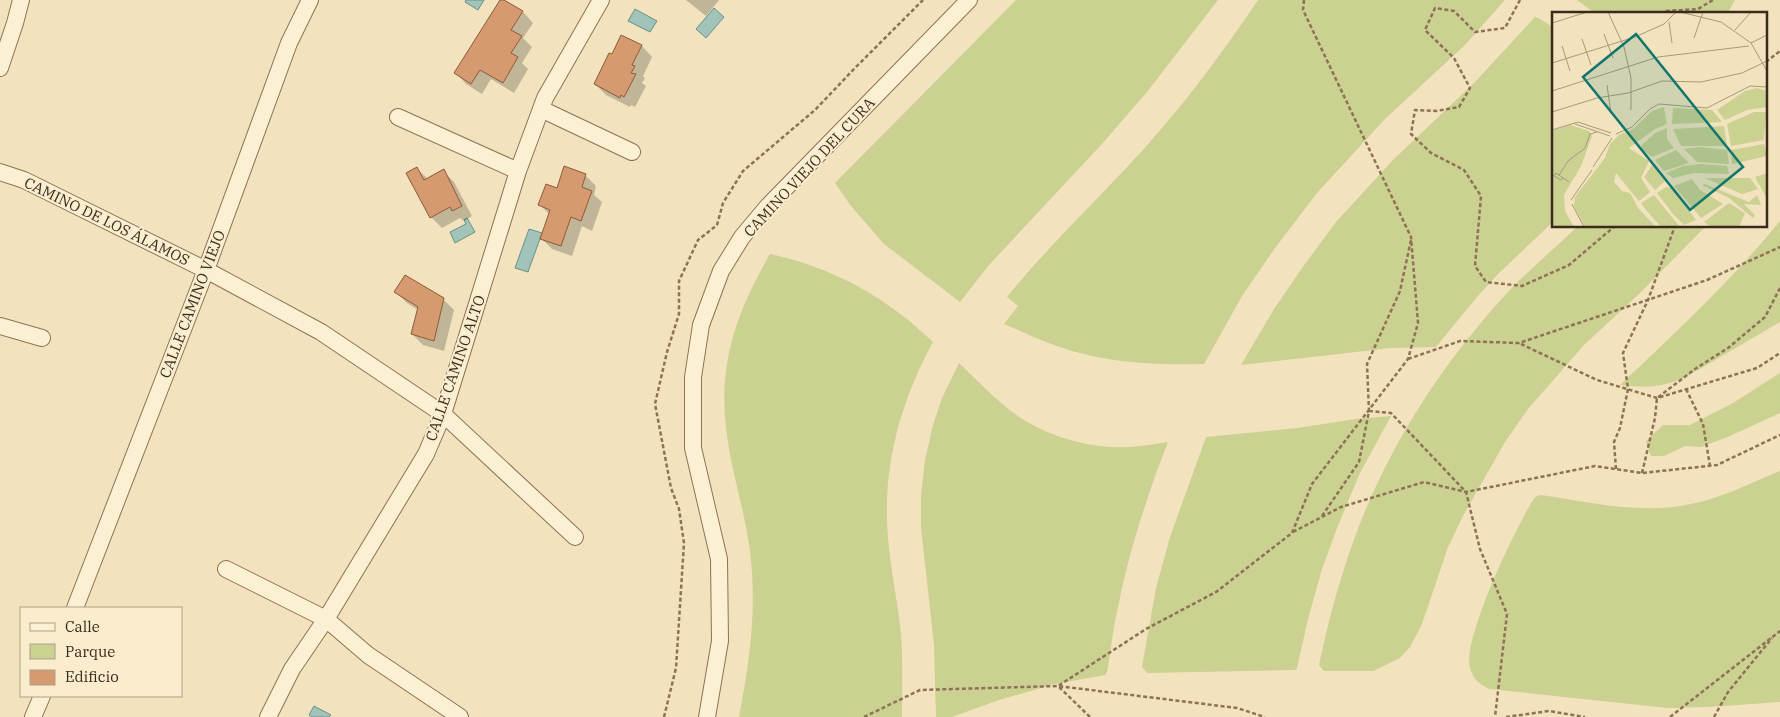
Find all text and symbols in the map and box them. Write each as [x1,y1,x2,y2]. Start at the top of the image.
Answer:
inset map [1552,12,1768,228]
street label: CAMINO VIEJO DEL CURA [739,93,879,241]
street label: CAMINO DE LOS ÁLAMOS [21,173,193,269]
street label: CALLE CAMINO VIEJO [155,227,229,381]
street label: CALLE CAMINO ALTO [421,292,489,444]
legend [20,607,182,697]
text: Calle [65,617,100,636]
text: Parque [65,642,115,661]
text: Edificio [65,667,119,686]

